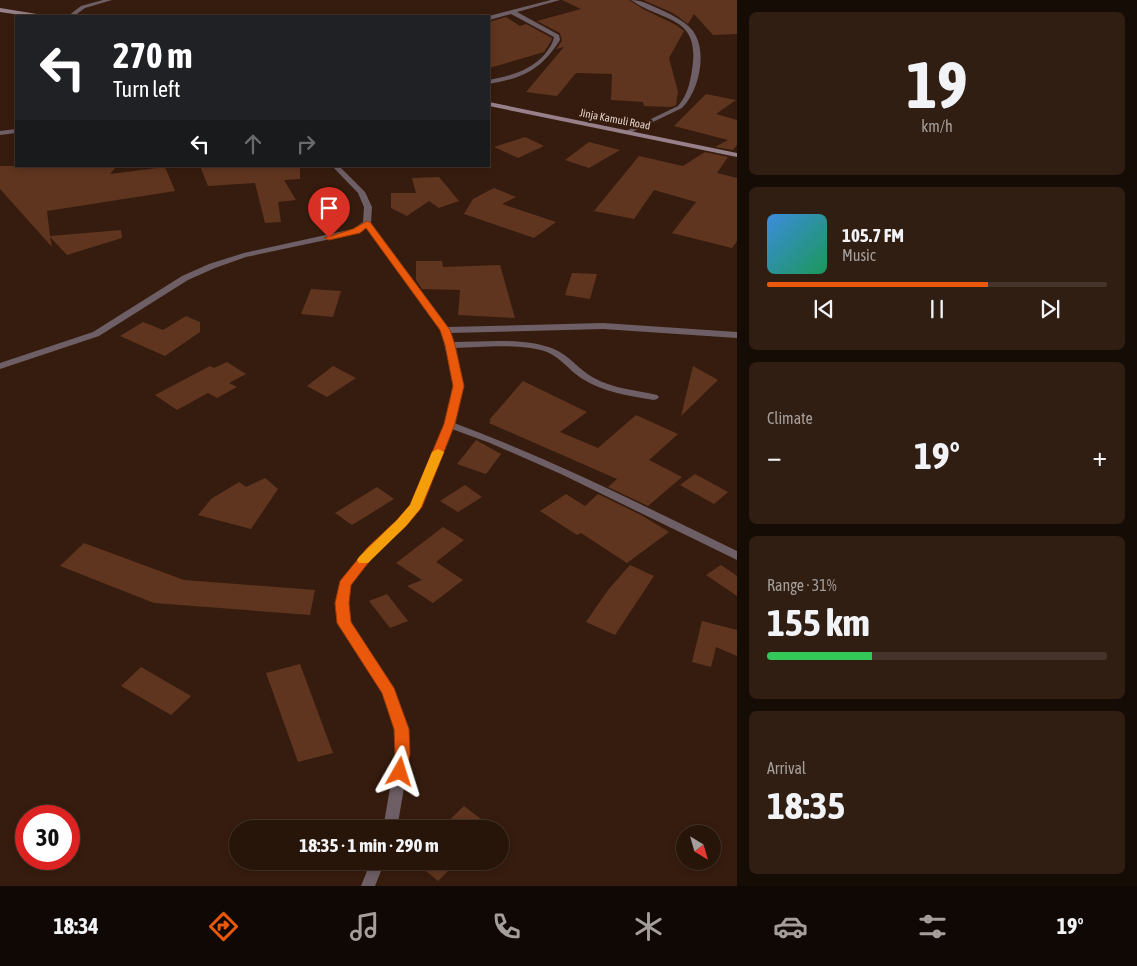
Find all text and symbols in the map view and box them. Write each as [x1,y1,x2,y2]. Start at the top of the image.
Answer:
icon: left [30,35,95,100]
text: 270 m [113,35,192,75]
text: 19 [906,47,968,122]
text: Turn left [113,76,180,102]
street label: Jinja Kamuli Road [579,106,651,132]
text: km/h [921,117,953,135]
icon: left [186,130,214,158]
icon: ahead [239,130,267,158]
icon: right [292,130,320,158]
pin [308,187,350,238]
icon: arrive [315,194,343,222]
text: 105.7 FM [842,224,904,246]
text: Music [842,246,876,264]
icon: previous [810,295,838,323]
icon: pause [923,295,951,323]
icon: next [1036,295,1064,323]
text: Climate [767,409,813,427]
text: 19° [914,434,960,477]
text: − [767,440,782,472]
text: + [1092,440,1107,472]
text: Range · 31% [767,576,837,594]
text: 155 km [767,601,870,644]
position arrow [373,745,425,797]
text: Arrival [767,759,806,777]
text: 18:35 [767,784,845,827]
speed limit sign: 30 [15,805,80,870]
north arrow [676,825,721,870]
map controls [676,825,721,870]
text: 18:35 · 1 min · 290 m [299,834,439,856]
icon: directions [206,909,241,944]
icon: music [347,909,382,944]
icon: phone [489,909,524,944]
icon: climate [631,909,666,944]
icon: car [773,909,808,944]
icon: filters [915,909,950,944]
text: 18:34 [53,913,99,939]
text: 19° [1057,913,1083,939]

